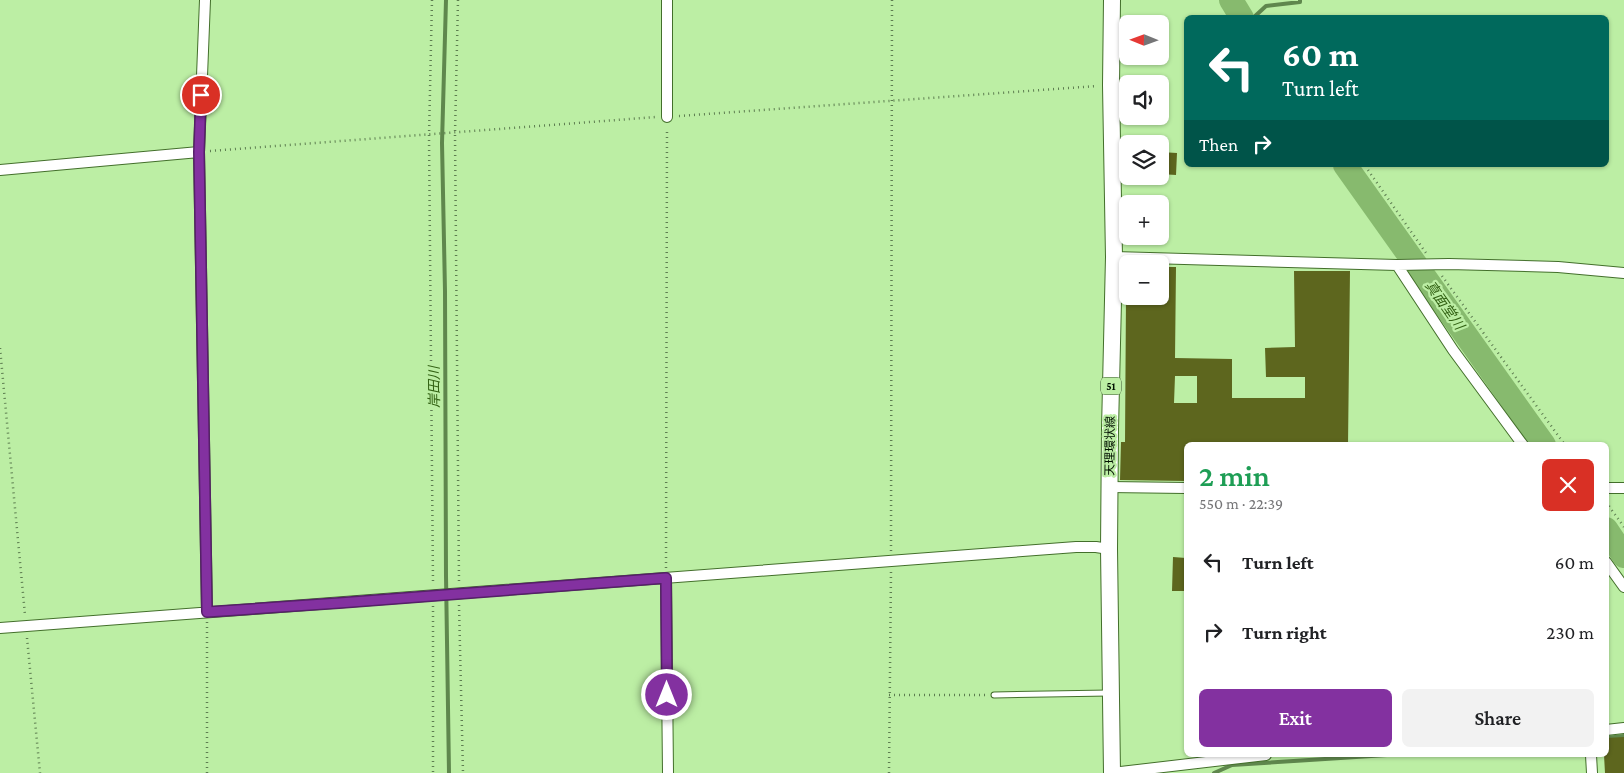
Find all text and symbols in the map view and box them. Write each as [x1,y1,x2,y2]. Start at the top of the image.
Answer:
north arrow [1119,15,1169,65]
map controls [1119,15,1169,305]
icon: left [1199,35,1264,100]
text: 60 m [1282,35,1359,74]
pin [180,74,222,116]
button: sound [1119,75,1169,125]
text: Turn left [1282,76,1359,101]
icon: arrive [187,81,215,109]
icon: right [1248,130,1276,158]
text: Then [1199,134,1238,155]
button: layers [1119,135,1169,185]
button: + [1119,195,1169,245]
button: − [1119,255,1169,305]
water label: 真面堂川 [1422,277,1469,334]
water label: 岸田川 [426,364,442,408]
road number: 51 [1101,378,1121,394]
street label: 天理環状線 [1102,416,1118,476]
text: 2 min [1199,459,1270,492]
button: close [1542,459,1594,511]
text: 550 m · 22:39 [1199,495,1283,512]
icon: left [1199,548,1227,576]
text: Turn left [1242,552,1314,573]
text: 60 m [1555,552,1594,573]
icon: right [1199,618,1227,646]
text: Turn right [1242,622,1327,643]
text: 230 m [1546,622,1594,643]
position arrow [640,668,692,720]
button: Exit [1199,689,1392,747]
button: Share [1402,689,1594,747]

